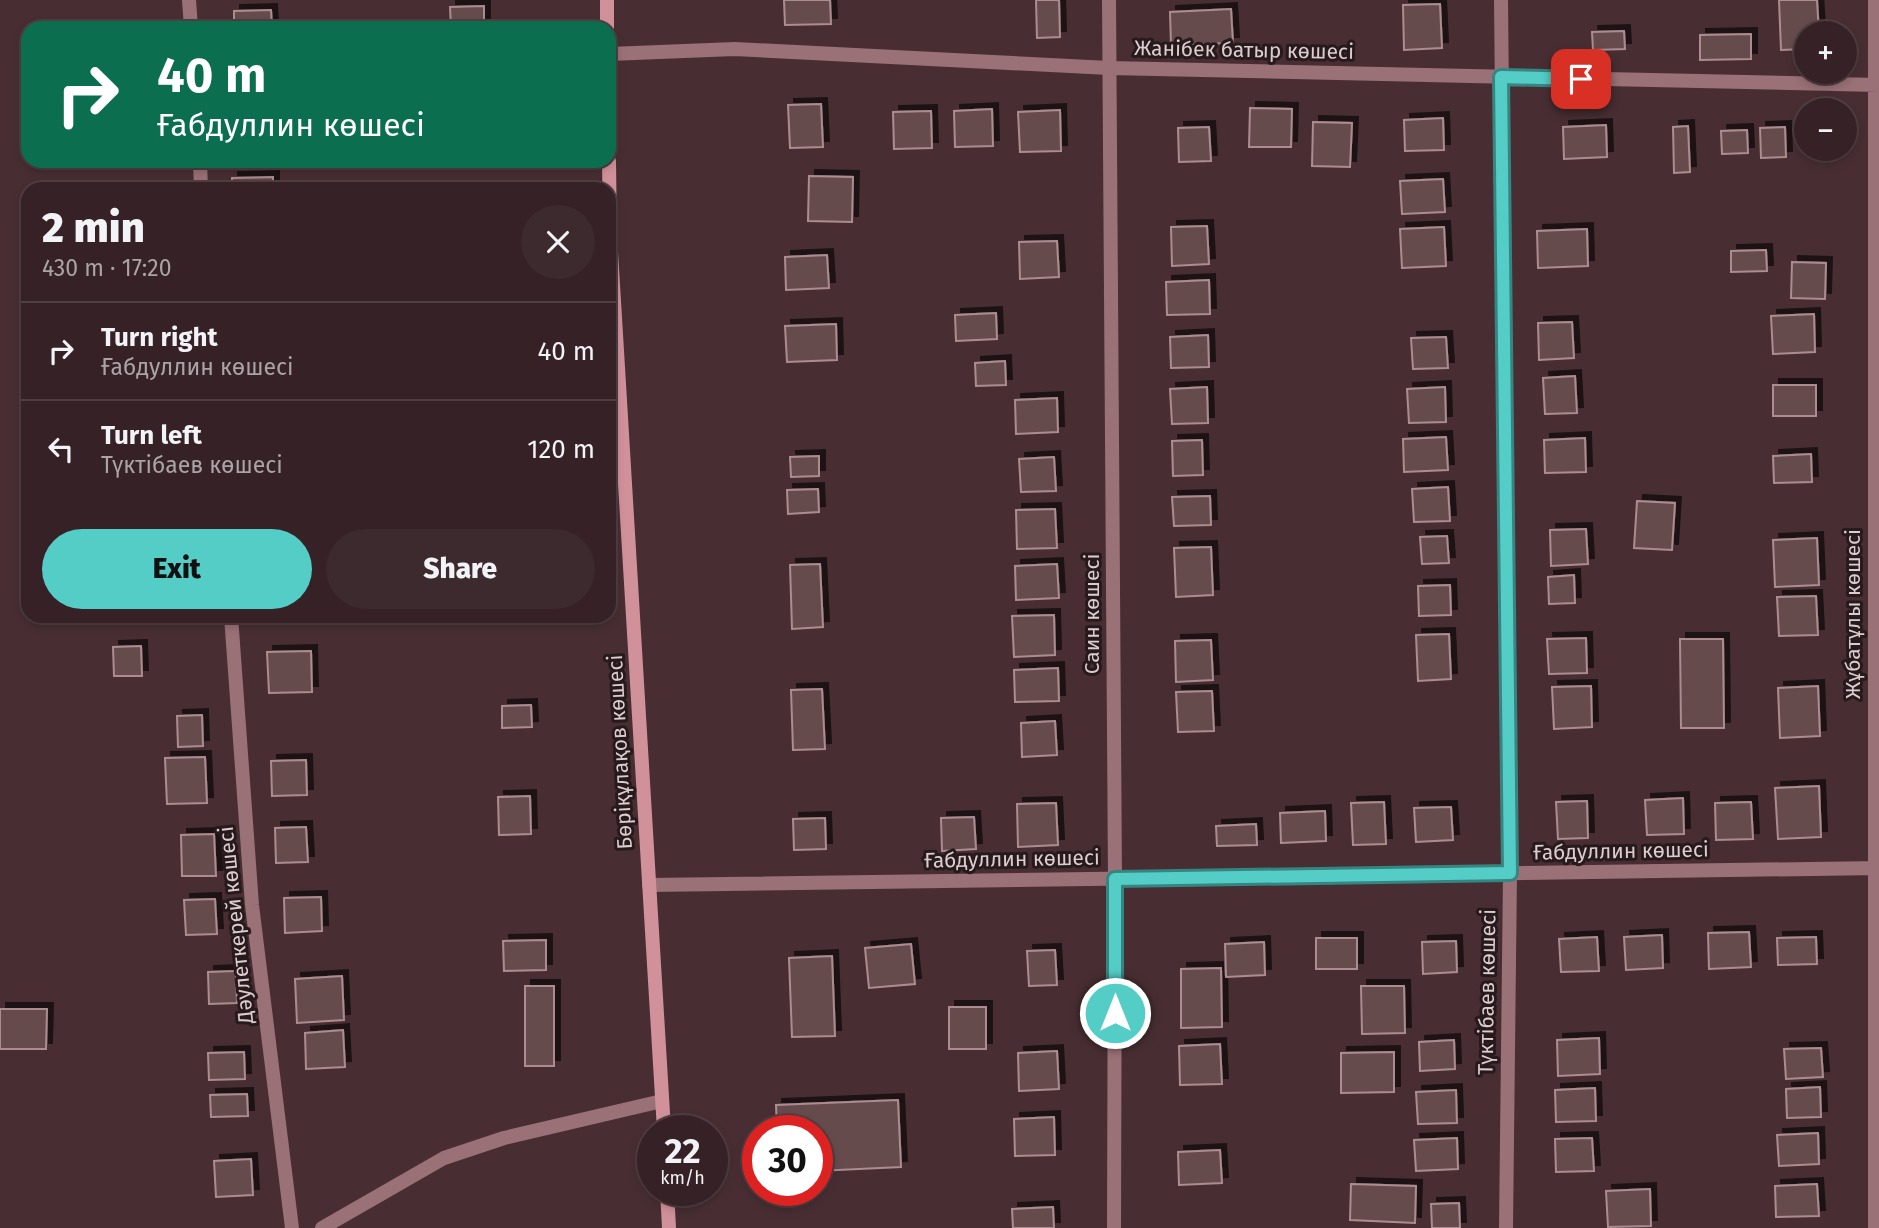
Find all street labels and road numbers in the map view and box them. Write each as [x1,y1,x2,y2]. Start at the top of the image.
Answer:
street label: Жанібек батыр көшесі [1134,35,1354,65]
street label: Жұбатұлы көшесі [1840,529,1866,699]
street label: Саин көшесі [1079,554,1105,674]
street label: Бөріқұлақов көшесі [602,654,638,850]
street label: Дәулеткерей көшесі [213,825,259,1026]
street label: Ғабдуллин көшесі [1533,836,1709,866]
street label: Ғабдуллин көшесі [924,844,1100,874]
street label: Түктібаев көшесі [1473,909,1501,1075]

